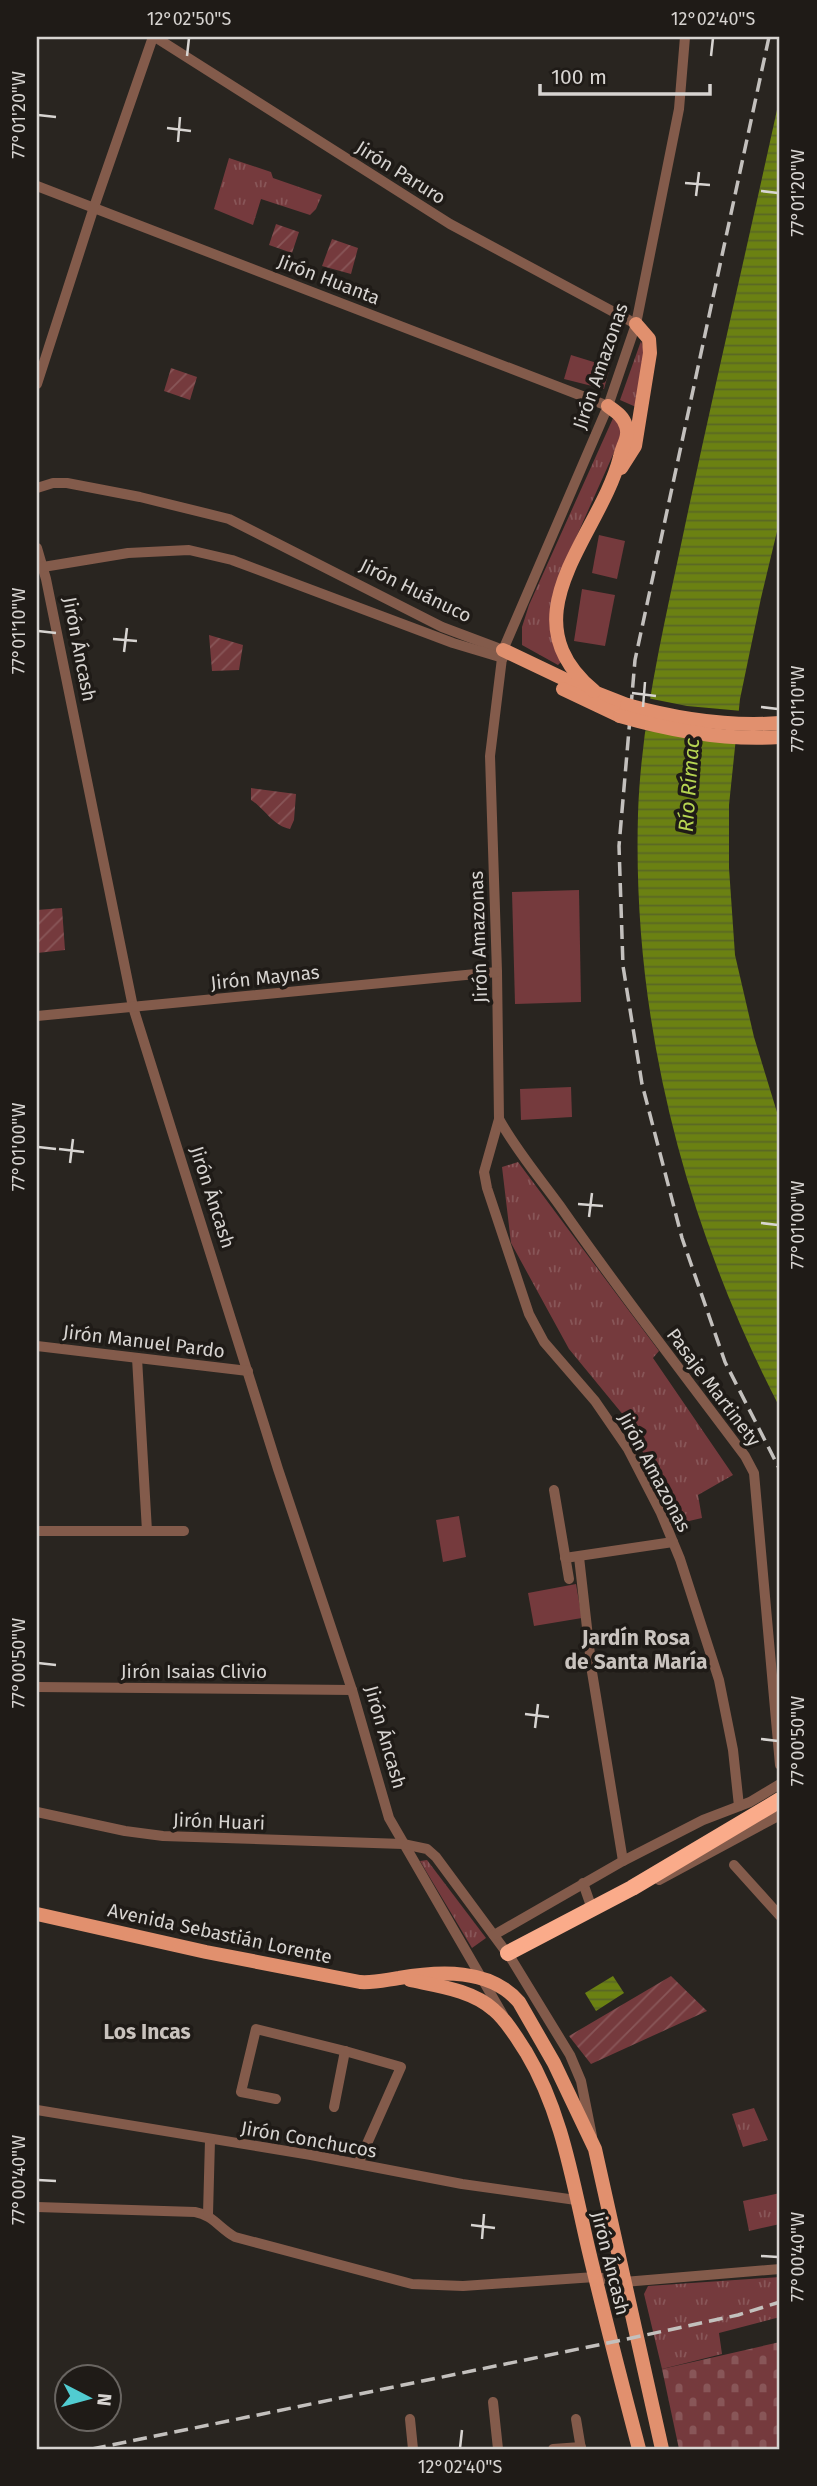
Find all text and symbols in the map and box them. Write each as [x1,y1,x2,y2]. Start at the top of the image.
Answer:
text: 12°02'50"S [147,8,232,30]
text: 12°02'40"S [671,8,755,30]
scale bar [540,52,710,96]
text: 100 m [551,64,607,90]
text: 77°01'20"W [8,71,30,159]
street label: Jirón Paruro [351,136,450,209]
text: 77°01'20"W [787,149,809,237]
street label: Jirón Huanta [274,249,383,310]
street label: Jirón Amazonas [568,300,633,432]
street label: Jirón Huánuco [356,553,475,627]
text: 77°01'10"W [8,588,30,674]
street label: Jirón Áncash [58,595,101,703]
text: 77°01'10"W [787,666,809,752]
water label: Río Rímac [673,737,705,833]
street label: Jirón Amazonas [465,870,492,1003]
street label: Jirón Maynas [209,960,321,995]
text: 77°01'00"W [8,1103,30,1191]
street label: Jirón Áncash [185,1143,240,1251]
text: 77°01'00"W [787,1181,809,1269]
street label: Jirón Manuel Pardo [62,1320,226,1363]
street label: Pasaje Martinety [662,1324,766,1451]
street label: Jirón Amazonas [613,1409,696,1536]
text: 77°00'50"W [8,1618,30,1708]
district label: Jardín Rosa de Santa María [564,1625,708,1675]
street label: Jirón Isaias Clivio [121,1660,267,1683]
street label: Jirón Áncash [360,1683,411,1791]
text: 77°00'50"W [787,1696,809,1786]
street label: Jirón Huari [173,1808,265,1835]
street label: Avenida Sebastián Lorente [106,1898,334,1968]
district label: Los Incas [103,2019,191,2045]
street label: Jirón Conchucos [239,2116,379,2163]
text: 77°00'40"W [8,2135,30,2225]
street label: Jirón Áncash [587,2209,635,2317]
text: 77°00'40"W [787,2212,809,2302]
north arrow [52,2364,122,2434]
text: N [92,2392,117,2407]
text: 12°02'40"S [418,2456,502,2478]

